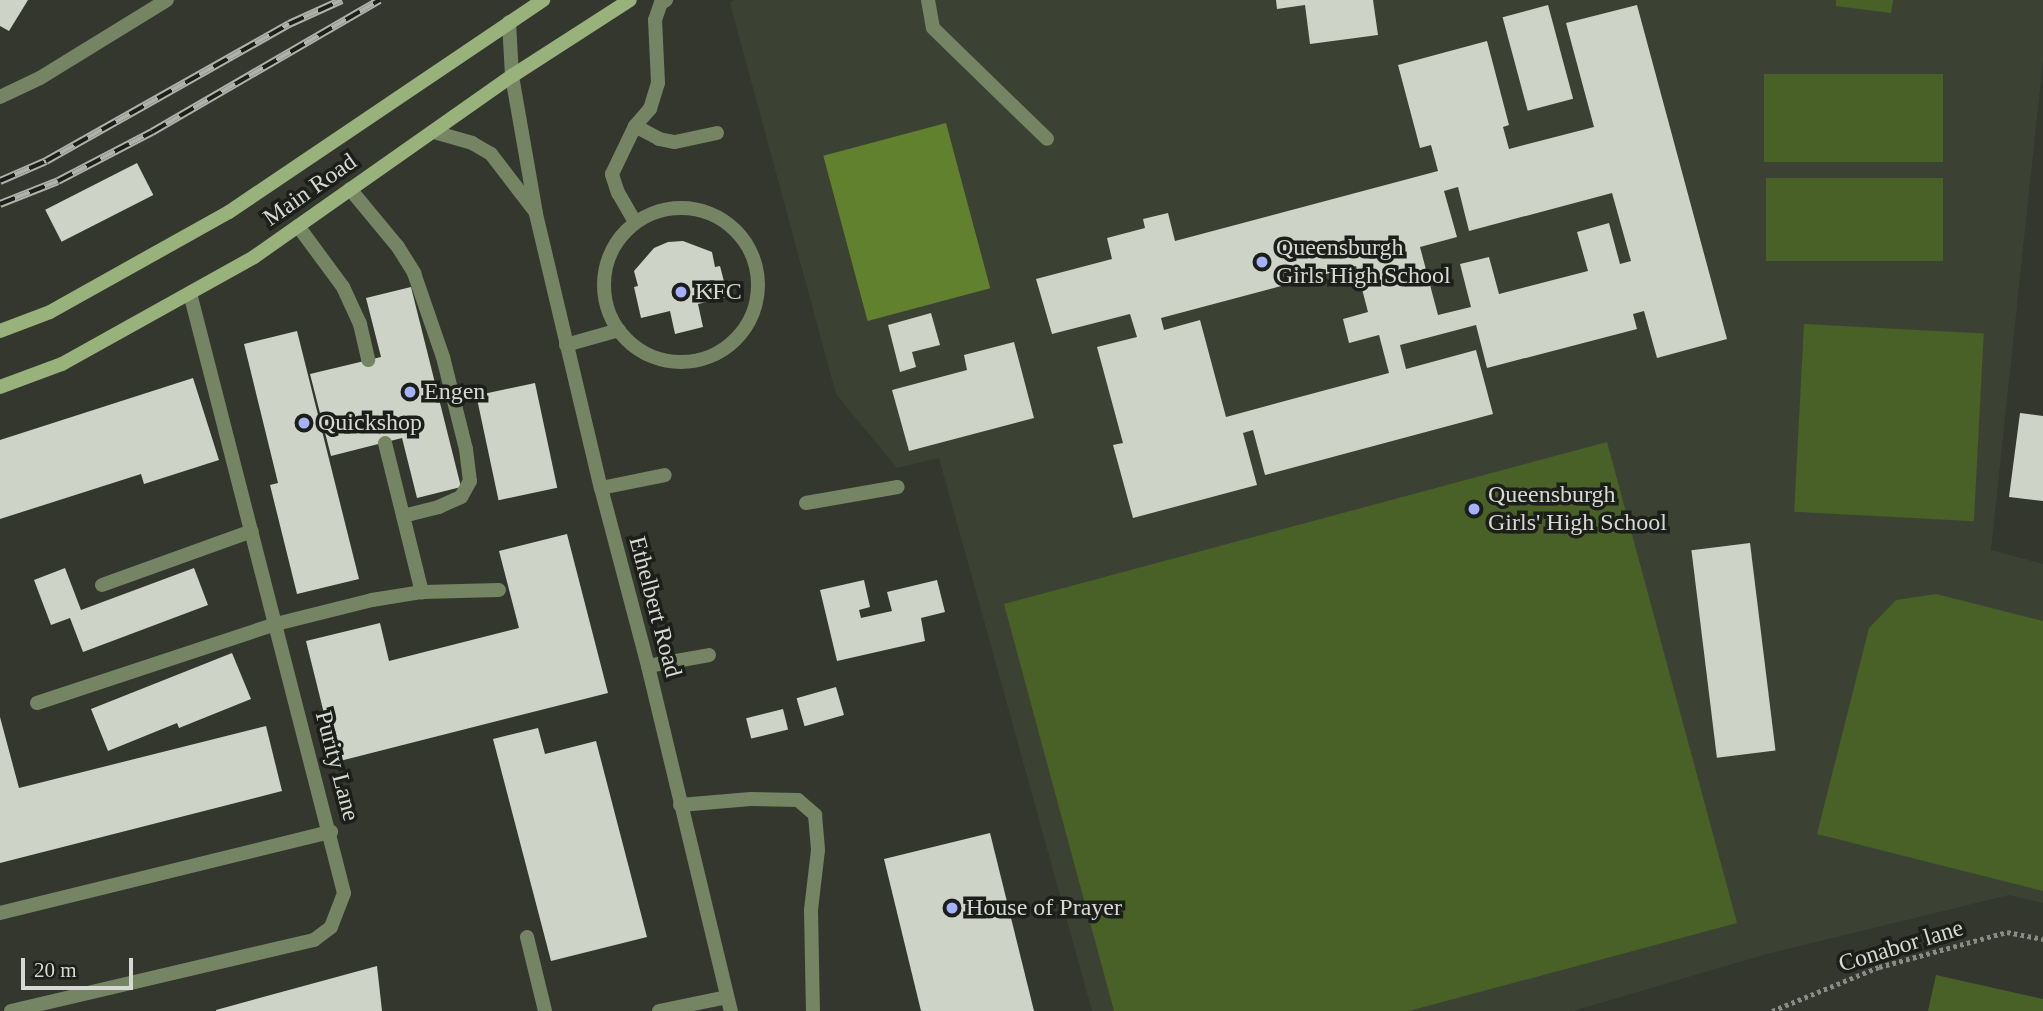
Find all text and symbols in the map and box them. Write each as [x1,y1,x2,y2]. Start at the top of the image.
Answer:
street label: Main Road [258,147,362,233]
place label: Queensburgh Girls High School [1276,234,1451,290]
marker: Queensburgh Girls High School [1254,254,1270,270]
place label: KFC [695,278,742,306]
marker: KFC [673,284,689,300]
place label: Engen [424,378,485,406]
marker: Engen [402,384,418,400]
place label: Quickshop [318,409,422,437]
marker: Quickshop [296,415,312,431]
place label: Queensburgh Girls' High School [1488,481,1667,537]
marker: Queensburgh Girls' High School [1466,501,1482,517]
street label: Ethelbert Road [622,533,688,681]
street label: Purity Lane [309,708,365,824]
place label: House of Prayer [966,894,1122,922]
marker: House of Prayer [944,900,960,916]
street label: Conabor lane [1835,913,1967,979]
scale bar [24,944,136,988]
text: 20 m [34,958,77,982]

